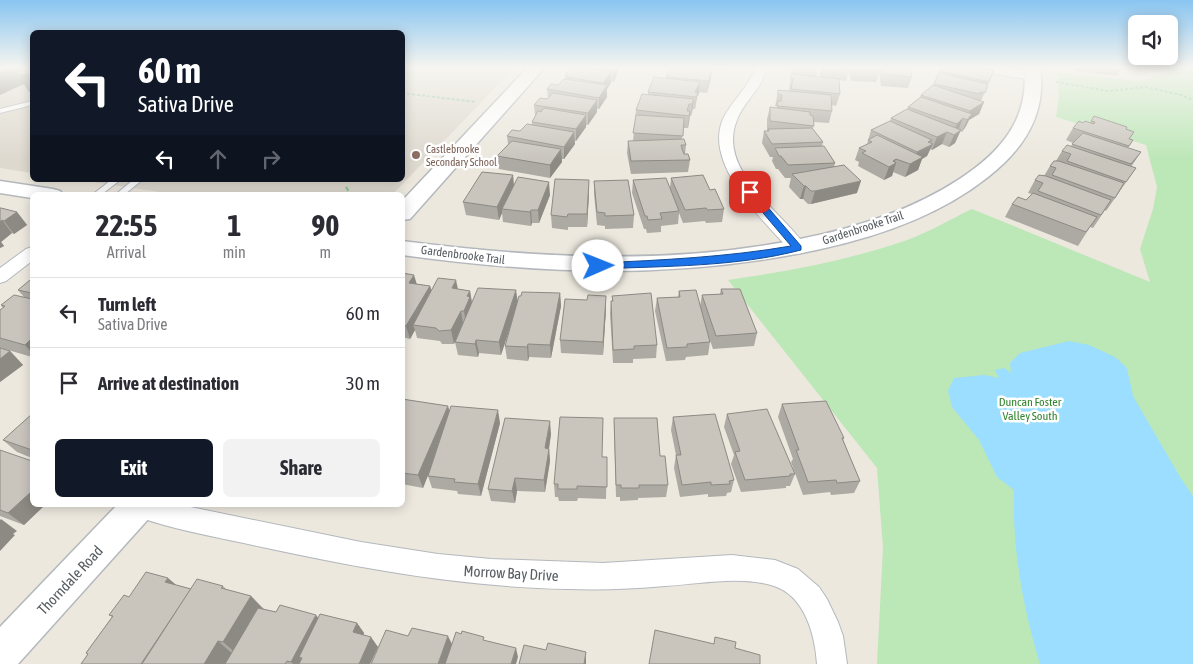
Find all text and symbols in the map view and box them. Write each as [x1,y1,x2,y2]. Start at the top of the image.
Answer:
map controls [1128,15,1178,65]
button: sound [1128,15,1178,65]
icon: left [55,50,120,115]
text: 60 m [138,50,201,90]
text: Sativa Drive [138,91,234,117]
place label: Castlebrooke Secondary School [426,143,497,168]
icon: left [151,145,179,173]
icon: ahead [204,145,232,173]
icon: right [257,145,285,173]
marker: Castlebrooke Secondary School [410,149,422,161]
pin [729,171,771,213]
icon: arrive [736,178,764,206]
text: 22:55 [96,208,157,242]
text: 1 [227,208,241,242]
text: 90 [311,208,339,242]
street label: Gardenbrooke Trail [821,208,906,248]
position arrow [571,239,623,291]
text: Arrival [107,243,146,261]
text: min [223,243,246,261]
text: m [320,243,331,261]
street label: Gardenbrooke Trail [420,243,507,267]
text: Turn left [98,293,156,315]
icon: left [55,299,83,327]
text: 60 m [346,302,380,324]
text: Sativa Drive [98,315,168,333]
icon: arrive [55,369,83,397]
text: Arrive at destination [98,372,239,394]
text: 30 m [346,372,380,394]
park label: Duncan Foster Valley South [999,395,1062,423]
button: Exit [55,439,213,497]
button: Share [223,439,380,497]
street label: Thorndale Road [34,542,106,618]
street label: Morrow Bay Drive [463,562,559,584]

